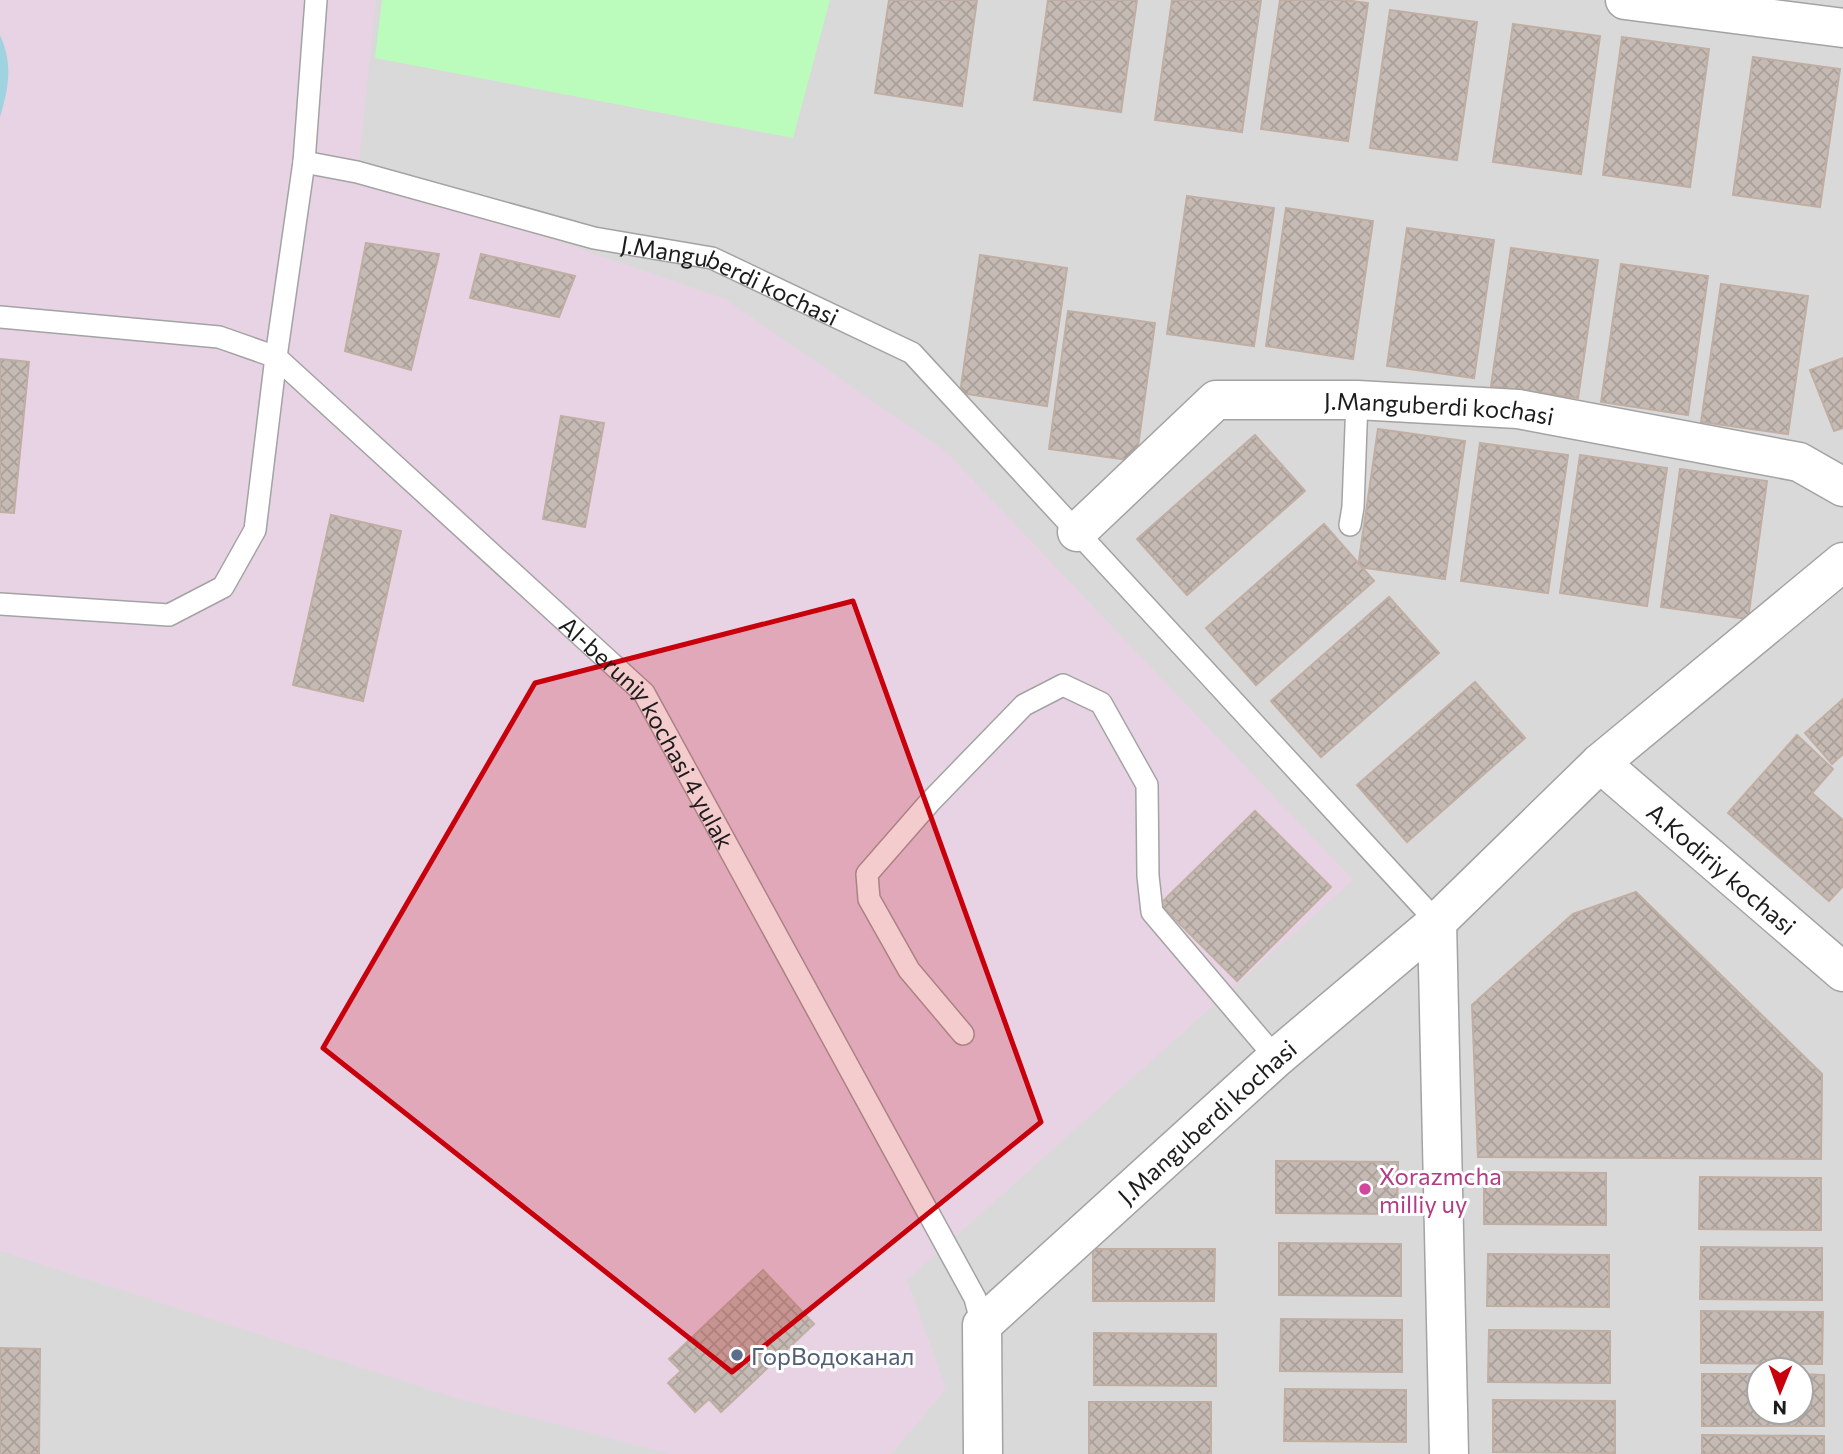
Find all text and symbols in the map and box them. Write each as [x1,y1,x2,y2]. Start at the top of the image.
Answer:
street label: J.Manguberdi kochasi [619,228,844,331]
street label: J.Manguberdi kochasi [1324,386,1557,430]
street label: Al-beruniy kochasi 4 yulak [554,609,741,853]
street label: A.Kodiriy kochasi [1642,796,1802,940]
street label: J.Manguberdi kochasi [1111,1033,1302,1210]
place label: Xorazmcha milliy uy [1379,1161,1502,1218]
marker: Xorazmcha milliy uy [1357,1181,1373,1197]
place label: ГорВодоканал [751,1341,914,1370]
marker: ГорВодоканал [729,1347,745,1363]
north arrow [1745,1356,1815,1426]
text: N [1772,1397,1787,1420]

